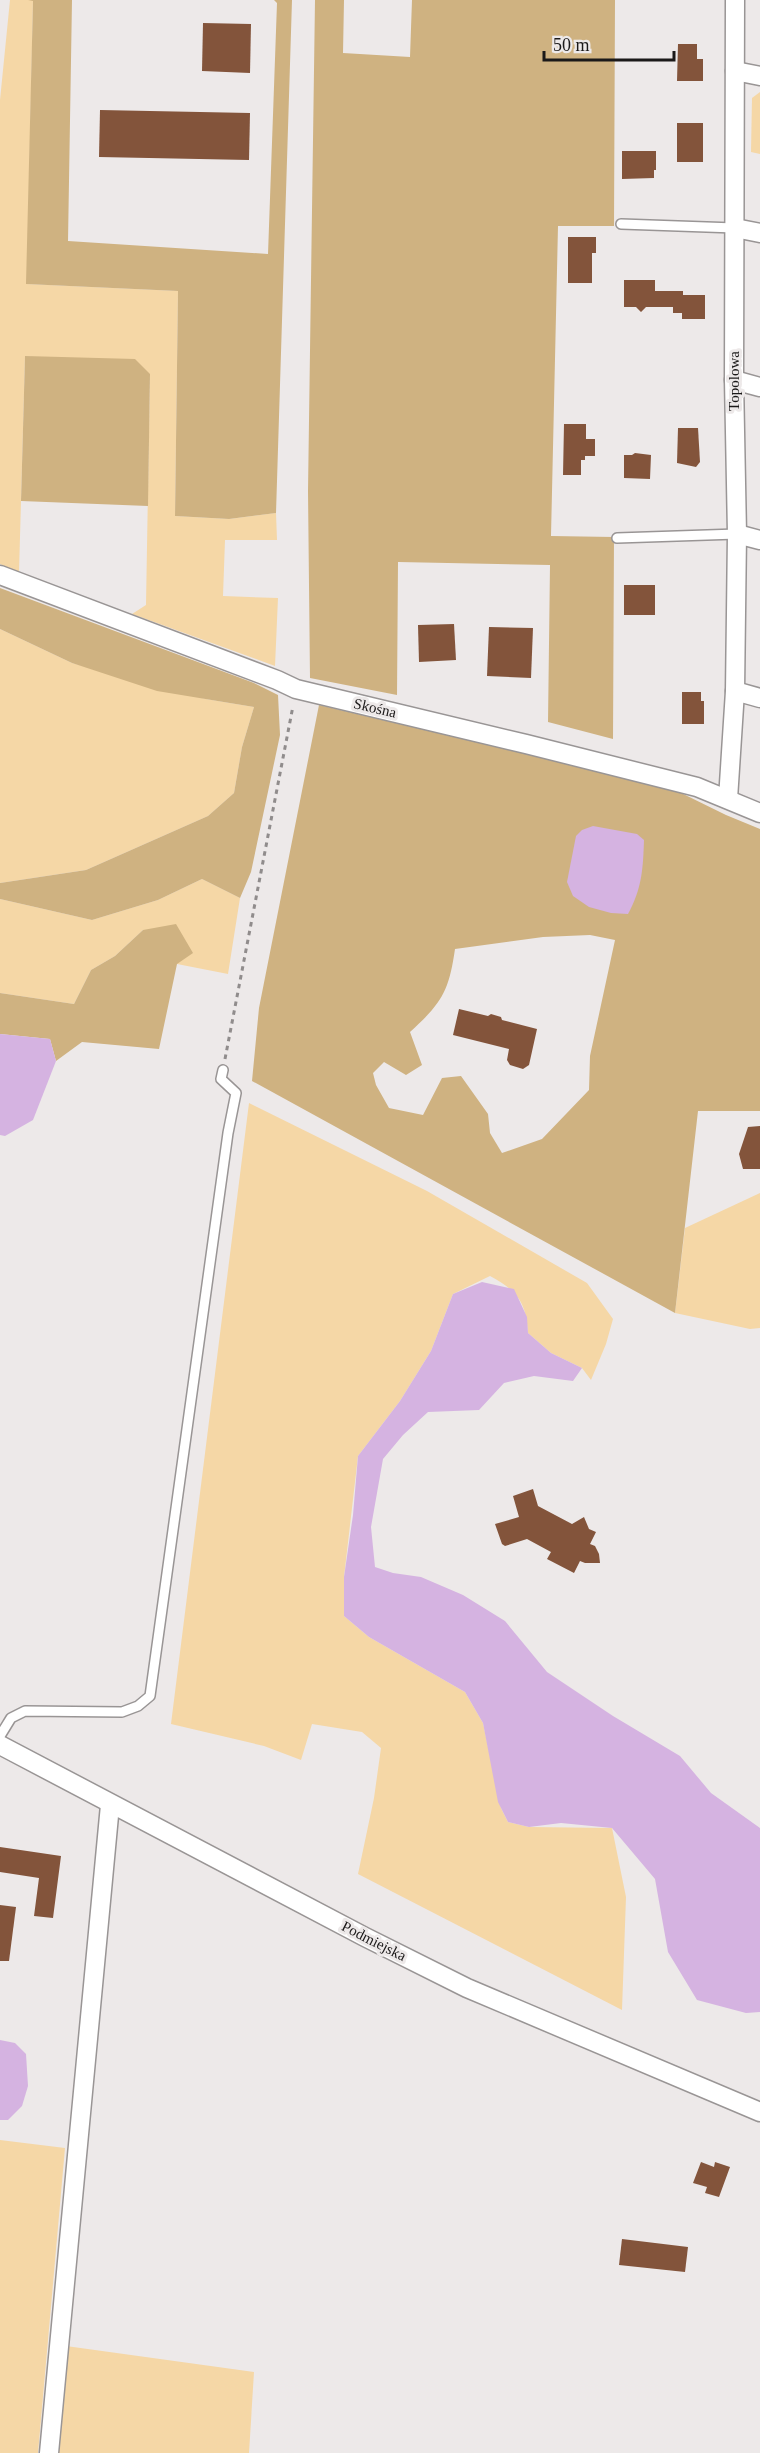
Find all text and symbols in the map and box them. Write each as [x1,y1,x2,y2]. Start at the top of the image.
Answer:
scale bar [544,24,674,62]
text: 50 m [553,35,590,55]
street label: Topolowa [726,351,742,411]
street label: Skośna [352,695,398,721]
street label: Podmiejska [339,1918,409,1964]

